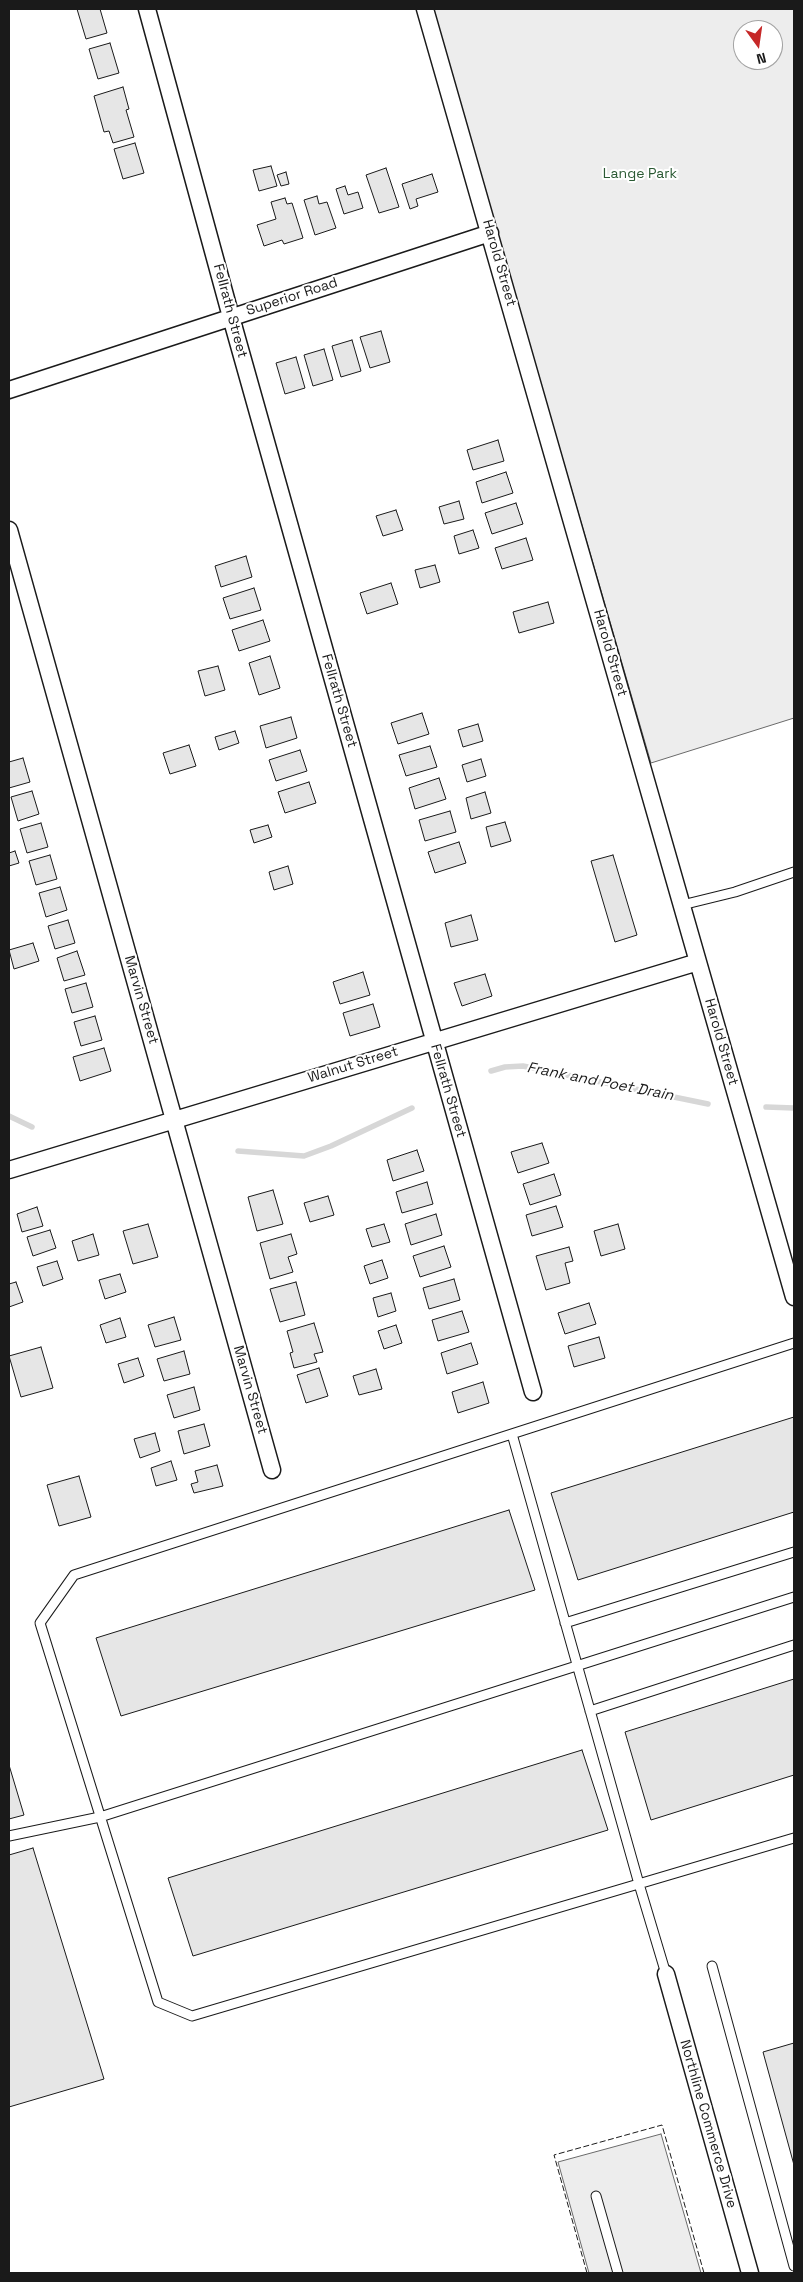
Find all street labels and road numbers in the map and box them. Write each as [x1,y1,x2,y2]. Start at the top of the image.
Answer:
street label: Harold Street [479,218,519,308]
street label: Fellrath Street [209,262,251,360]
street label: Superior Road [244,274,340,320]
street label: Harold Street [590,608,630,698]
street label: Fellrath Street [318,652,360,750]
street label: Marvin Street [120,954,162,1046]
street label: Harold Street [701,997,741,1087]
street label: Fellrath Street [427,1042,469,1140]
street label: Walnut Street [306,1043,400,1087]
street label: Marvin Street [229,1344,271,1436]
street label: Northline Commerce Drive [676,2038,740,2210]

